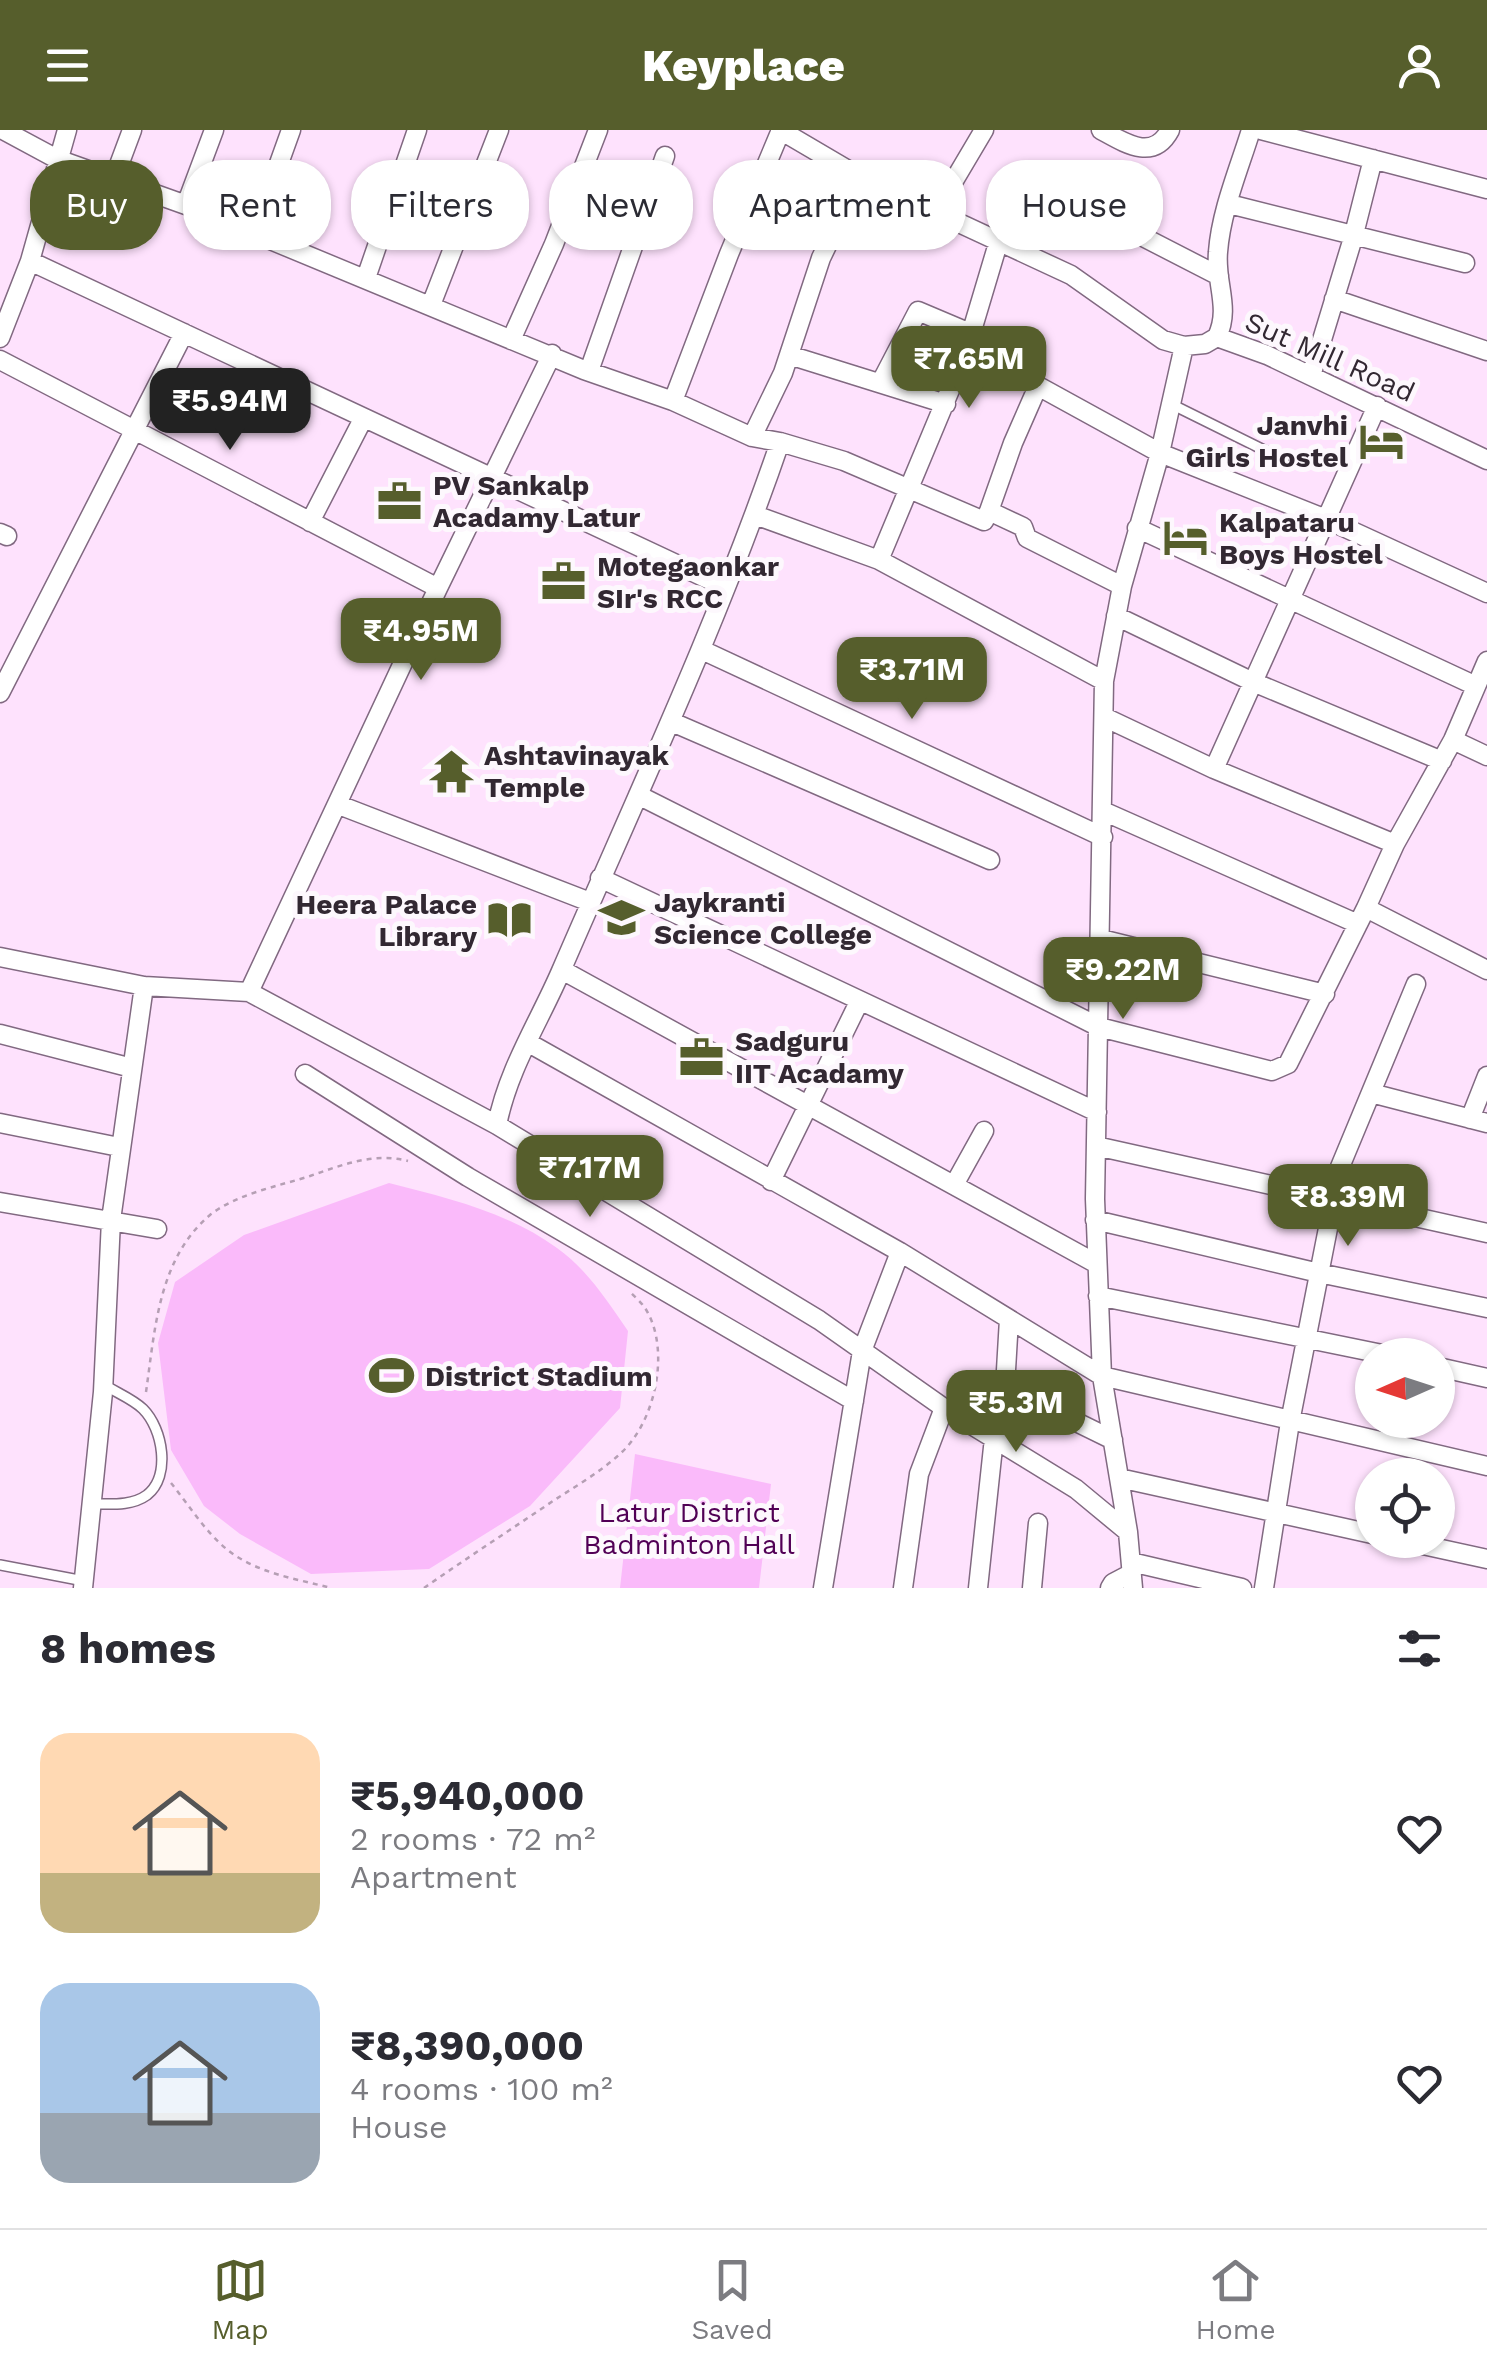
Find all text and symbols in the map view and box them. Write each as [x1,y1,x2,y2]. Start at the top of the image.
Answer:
icon: menu [40,38,95,93]
icon: person [1392,38,1447,93]
text: Keyplace [642,39,845,92]
chip: Buy [30,160,163,250]
chip: Rent [183,160,331,250]
chip: Filters [351,160,529,250]
chip: New [549,160,693,250]
chip: Apartment [713,160,966,250]
chip: House [986,160,1163,250]
street label: Sut Mill Road [1240,305,1420,409]
pin: ₹7.65M [888,326,1050,411]
text: ₹7.65M [913,339,1025,377]
pin: ₹5.94M [149,368,311,453]
text: ₹5.94M [172,381,288,419]
place label: Janvhi Girls Hostel [1185,409,1349,474]
hotel icon: Janvhi Girls Hostel [1357,417,1405,465]
place label: PV Sankalp Acadamy Latur [433,469,640,534]
office icon: PV Sankalp Acadamy Latur [376,477,424,525]
place label: Kalpataru Boys Hostel [1219,506,1383,571]
hotel icon: Kalpataru Boys Hostel [1162,514,1210,562]
place label: Motegaonkar SIr's RCC [597,550,779,615]
office icon: Motegaonkar SIr's RCC [540,558,588,606]
pin: ₹4.95M [340,598,502,683]
text: ₹4.95M [363,611,479,649]
pin: ₹3.71M [831,637,993,722]
text: ₹3.71M [859,650,965,688]
place label: Ashtavinayak Temple [484,739,669,804]
temple icon: Ashtavinayak Temple [427,747,475,795]
place label: Jaykranti Science College [654,886,872,951]
place label: Heera Palace Library [296,888,477,953]
school or university icon: Jaykranti Science College [597,894,645,942]
library icon: Heera Palace Library [486,896,534,944]
pin: ₹9.22M [1042,937,1204,1022]
text: ₹9.22M [1065,950,1181,988]
place label: Sadguru IIT Acadamy [735,1025,904,1090]
office icon: Sadguru IIT Acadamy [678,1033,726,1081]
pin: ₹7.17M [509,1135,671,1220]
text: ₹7.17M [538,1148,642,1186]
pin: ₹8.39M [1267,1164,1429,1249]
text: ₹8.39M [1290,1177,1406,1215]
north arrow [1355,1338,1455,1438]
map controls [1355,1338,1455,1558]
sports icon: District Stadium [368,1352,416,1400]
place label: District Stadium [425,1360,653,1393]
pin: ₹5.3M [946,1370,1086,1455]
text: ₹5.3M [968,1383,1064,1421]
button: locate [1355,1458,1455,1558]
park label: Latur District Badminton Hall [583,1496,795,1561]
icon: filters [1392,1621,1447,1676]
text: 8 homes [40,1624,216,1673]
text: ₹5,940,000 [350,1771,584,1820]
icon: home [120,1773,240,1893]
icon: heart [1392,1806,1447,1861]
text: 2 rooms · 72 m² [350,1820,595,1858]
text: Apartment [350,1858,517,1896]
text: ₹8,390,000 [350,2021,584,2070]
icon: home [120,2023,240,2143]
icon: heart [1392,2056,1447,2111]
text: 4 rooms · 100 m² [350,2070,613,2108]
text: House [350,2108,448,2146]
tab: Map [211,2253,269,2346]
tab: Saved [691,2253,773,2346]
tab: Home [1196,2253,1276,2346]

